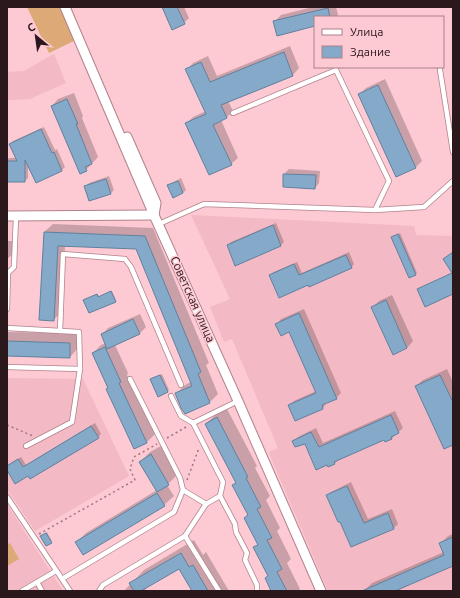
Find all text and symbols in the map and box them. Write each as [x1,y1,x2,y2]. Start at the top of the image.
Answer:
north arrow [16,16,56,56]
legend [314,16,444,68]
text: С [25,20,37,34]
text: Улица [350,25,383,38]
text: Здание [350,45,391,58]
street label: Советская улица [168,254,218,344]

